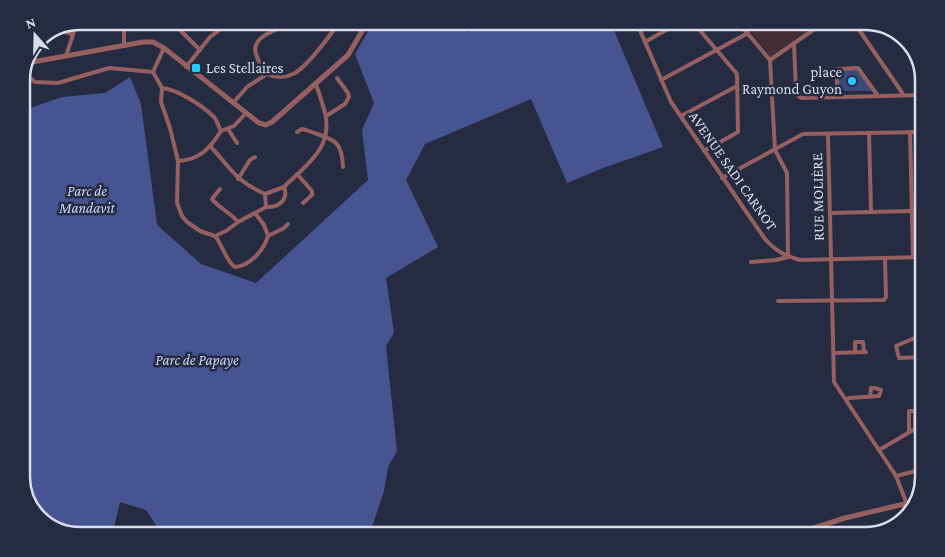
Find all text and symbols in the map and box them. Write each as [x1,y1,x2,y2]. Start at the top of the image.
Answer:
north arrow [10,10,60,60]
text: N [23,13,38,32]
place label: Les Stellaires [206,60,284,76]
marker: Les Stellaires [190,62,202,74]
place label: place Raymond Guyon [742,64,842,98]
marker: place Raymond Guyon [846,75,858,87]
street label: AVENUE SADI CARNOT [686,108,780,234]
street label: RUE MOLIÈRE [809,153,827,241]
park label: Parc de Mandavit [58,183,116,216]
park label: Parc de Papaye [155,352,239,369]

